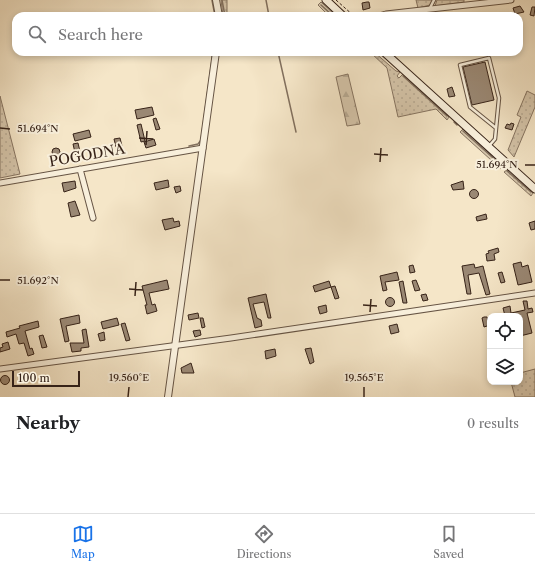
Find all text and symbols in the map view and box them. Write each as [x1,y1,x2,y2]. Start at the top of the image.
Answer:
search box [12,12,523,56]
icon: search [26,23,48,45]
text: Search here [58,25,143,44]
text: 51.694°N [17,122,59,135]
street label: POGODNA [48,139,127,171]
text: 51.694°N [476,158,518,171]
text: 51.692°N [17,274,59,287]
map controls [487,313,523,385]
button: locate [487,313,523,349]
button: layers [487,349,523,385]
scale bar [12,369,80,388]
text: 100 m [18,371,50,385]
text: 19.560°E [109,371,149,384]
text: 19.565°E [344,371,384,384]
text: Nearby [16,413,80,433]
text: 0 results [467,415,519,431]
tab: Map [71,523,95,561]
tab: Directions [237,523,291,561]
tab: Saved [433,523,464,561]

